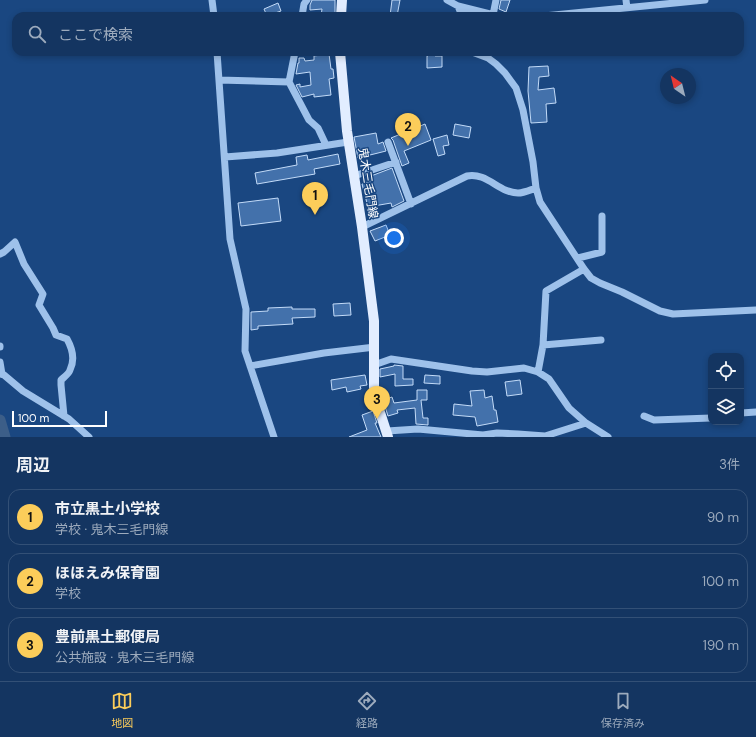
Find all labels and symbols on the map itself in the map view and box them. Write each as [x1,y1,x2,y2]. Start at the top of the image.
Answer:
north arrow [660,68,696,104]
pin: 2 [395,113,421,146]
street label: 鬼木三毛門線 [354,146,382,220]
pin: 1 [302,182,328,215]
your location [384,228,404,248]
pin: 3 [364,386,390,419]
scale bar [12,409,107,428]

